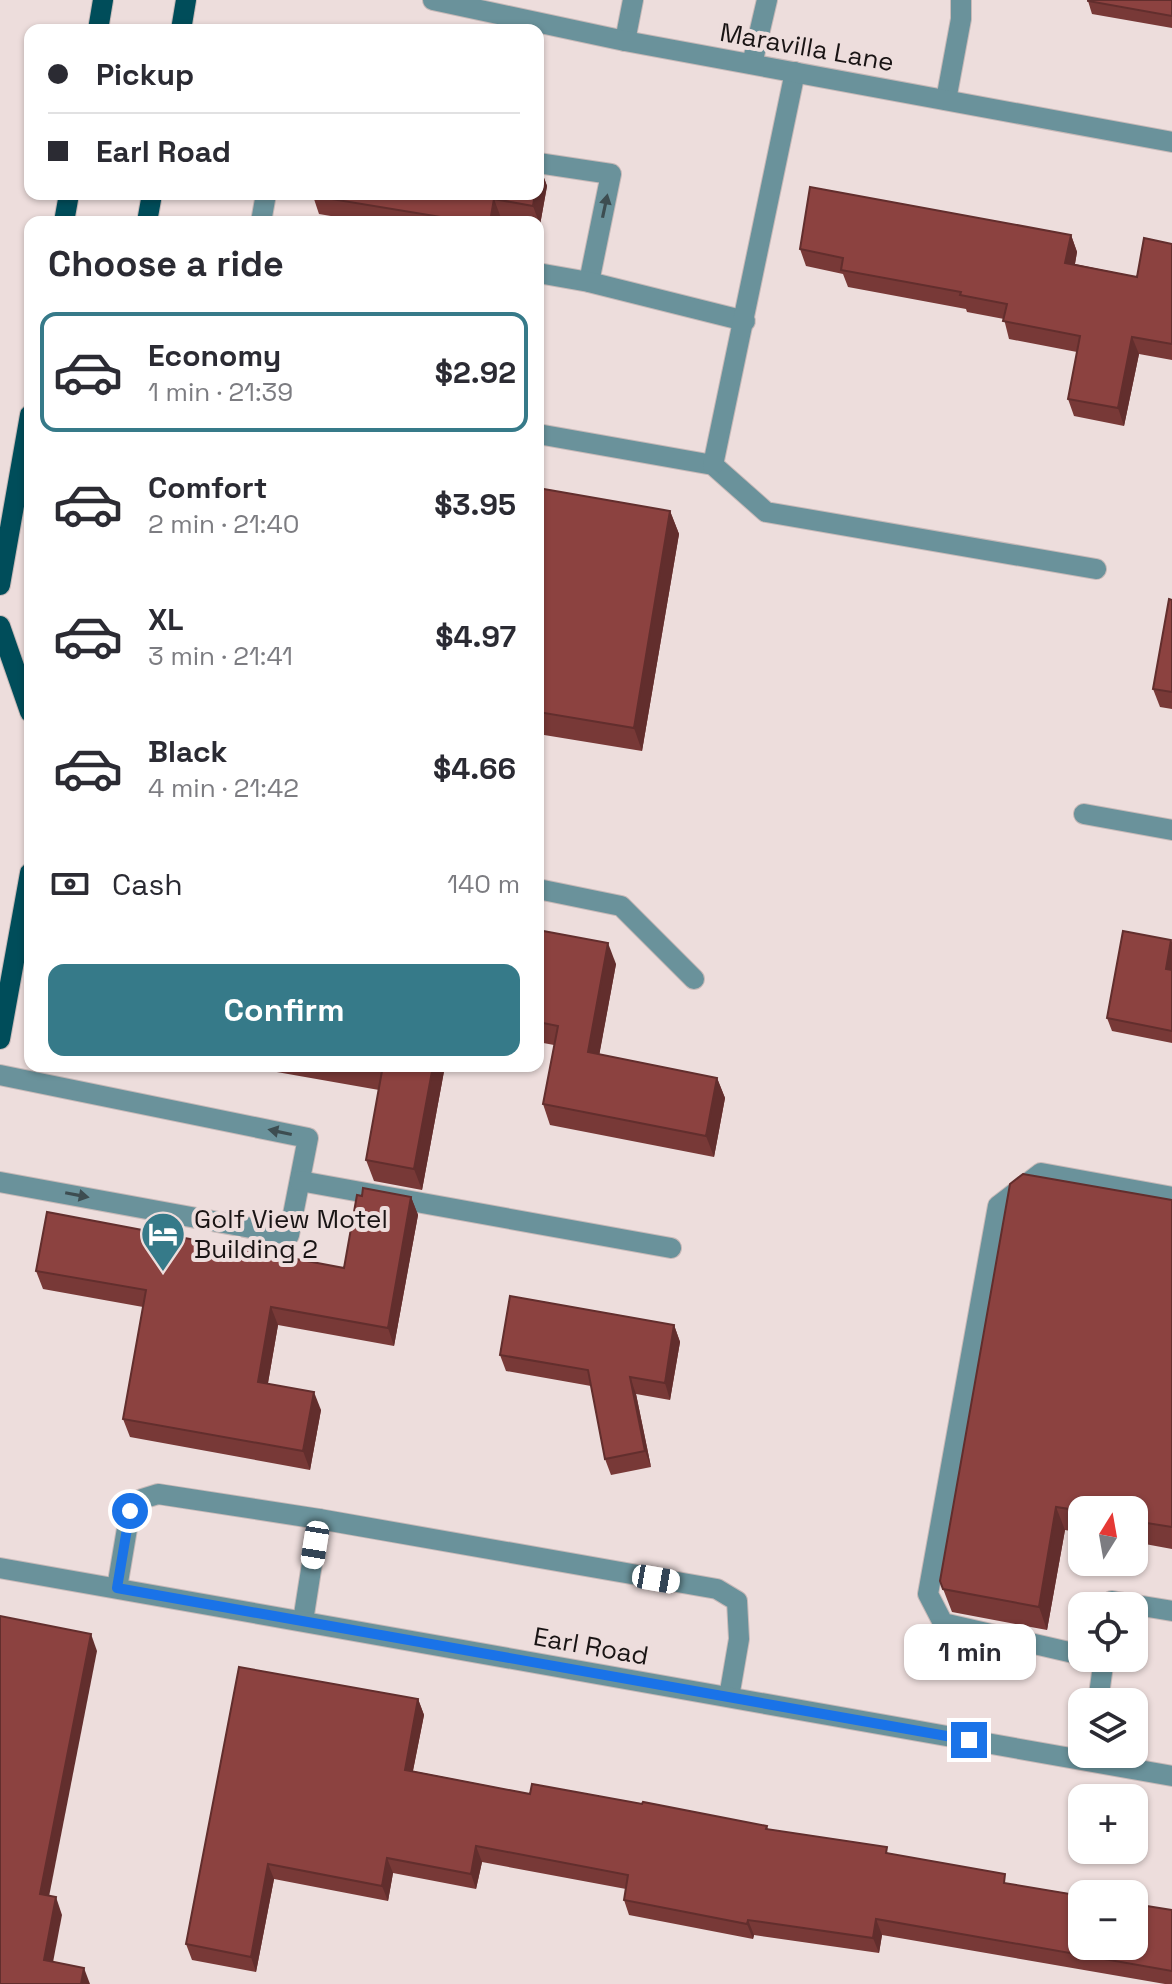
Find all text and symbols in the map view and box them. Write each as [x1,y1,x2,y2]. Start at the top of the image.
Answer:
street label: Maravilla Lane [717,15,897,79]
text: Pickup [96,55,194,94]
text: Earl Road [96,132,231,171]
one-way arrow [599,193,612,218]
text: Choose a ride [48,241,284,287]
icon: car [52,336,124,408]
text: Economy [148,336,281,375]
text: $2.92 [435,353,516,392]
text: 1 min · 21:39 [148,375,293,409]
icon: car [52,468,124,540]
text: Comfort [148,468,267,507]
text: $3.95 [434,485,516,524]
text: 2 min · 21:40 [148,507,299,541]
icon: car [52,600,124,672]
text: XL [148,600,184,639]
text: $4.97 [435,617,516,656]
text: 3 min · 21:41 [148,639,293,673]
icon: car [52,732,124,804]
text: Black [148,732,227,771]
text: $4.66 [433,749,516,788]
text: 4 min · 21:42 [148,771,299,805]
icon: cash [48,862,92,906]
text: Cash [112,865,183,904]
text: 140 m [447,867,520,901]
button: Confirm [48,964,520,1056]
one-way arrow [267,1126,292,1138]
one-way arrow [65,1190,90,1202]
place label: Golf View Motel Building 2 [194,1202,388,1266]
hotel icon: Golf View Motel Building 2 [139,1210,187,1273]
route start [112,1493,148,1529]
north arrow [1068,1496,1148,1576]
map controls [1068,1496,1148,1960]
car [299,1519,331,1571]
car [630,1563,682,1595]
button: locate [1068,1592,1148,1672]
street label: Earl Road [531,1619,651,1673]
callout: 1 min [903,1624,1035,1680]
text: 1 min [938,1635,1002,1669]
button: layers [1068,1688,1148,1768]
route end [951,1722,987,1758]
button: + [1068,1784,1148,1864]
button: − [1068,1880,1148,1960]

